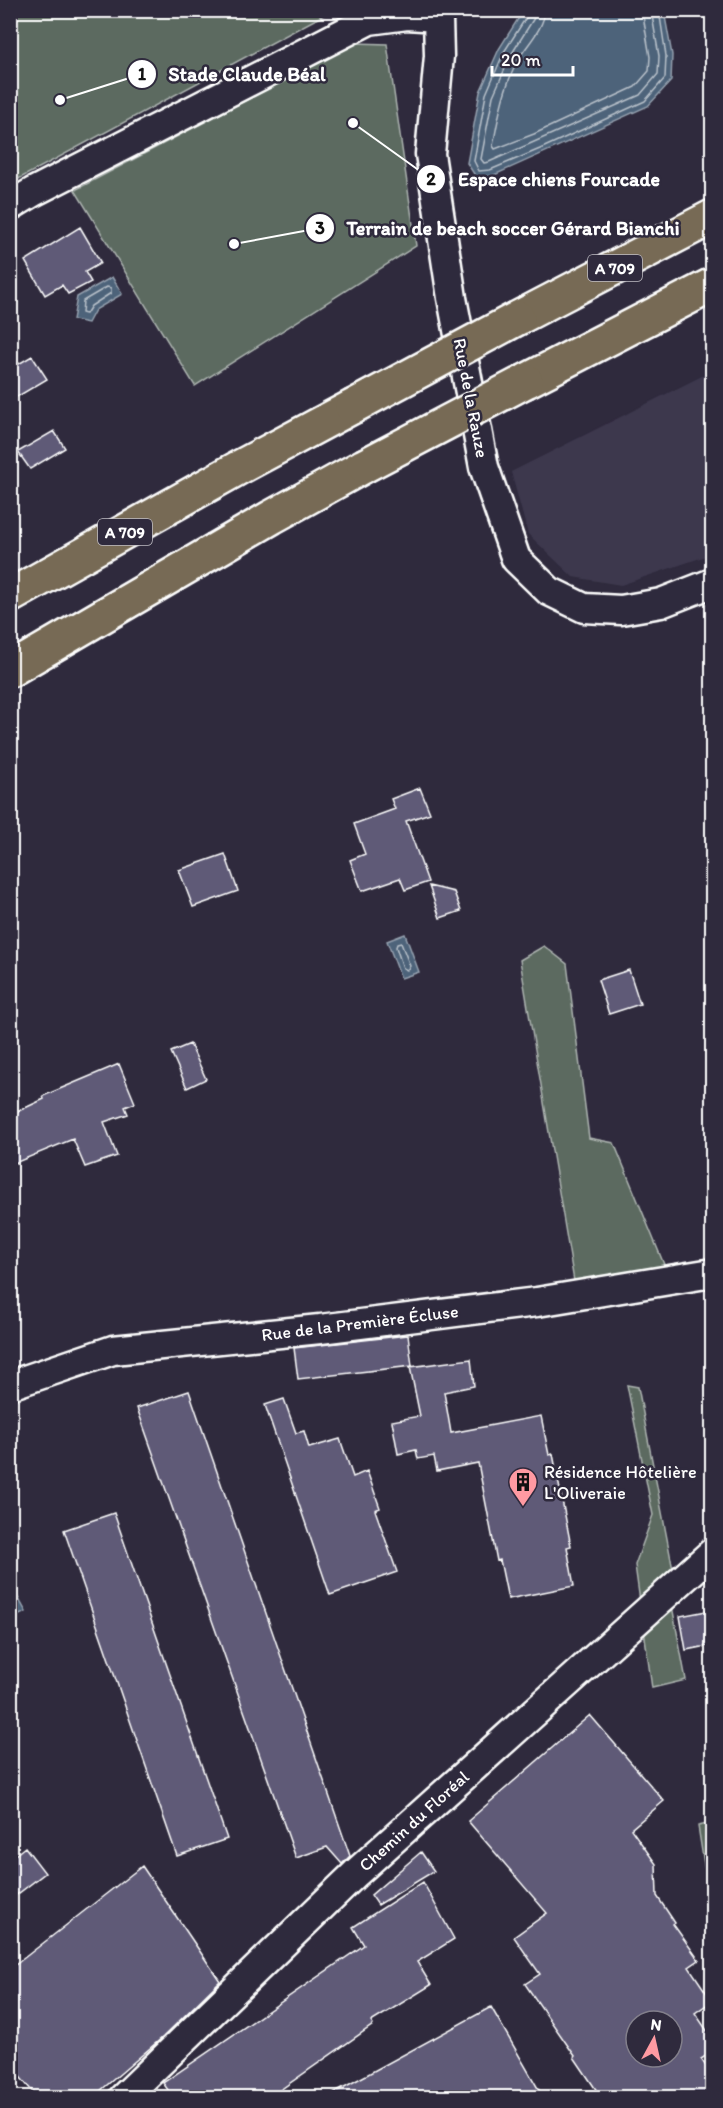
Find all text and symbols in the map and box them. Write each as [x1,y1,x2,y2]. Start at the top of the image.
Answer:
scale bar [492,39,573,77]
text: 20 m [501,49,541,71]
callout: Stade Claude Béal [127,55,338,93]
text: Stade Claude Béal [168,62,326,86]
text: 1 [138,63,147,85]
callout: Espace chiens Fourcade [416,160,671,198]
text: Espace chiens Fourcade [458,167,660,192]
text: 2 [426,168,436,190]
callout: Terrain de beach soccer Gérard Bianchi [305,209,692,247]
text: Terrain de beach soccer Gérard Bianchi [345,216,680,240]
text: 3 [315,217,325,239]
road number: A 709 [588,255,642,281]
street label: Rue de la Rauze [449,336,493,460]
road number: A 709 [98,519,152,545]
street label: Rue de la Première Écluse [260,1300,460,1346]
place label: Résidence Hôtelière L'Oliveraie [544,1461,697,1504]
building icon: Résidence Hôtelière L'Oliveraie [507,1466,539,1508]
street label: Chemin du Floréal [354,1766,474,1876]
north arrow [624,2009,684,2069]
text: N [649,2014,663,2035]

